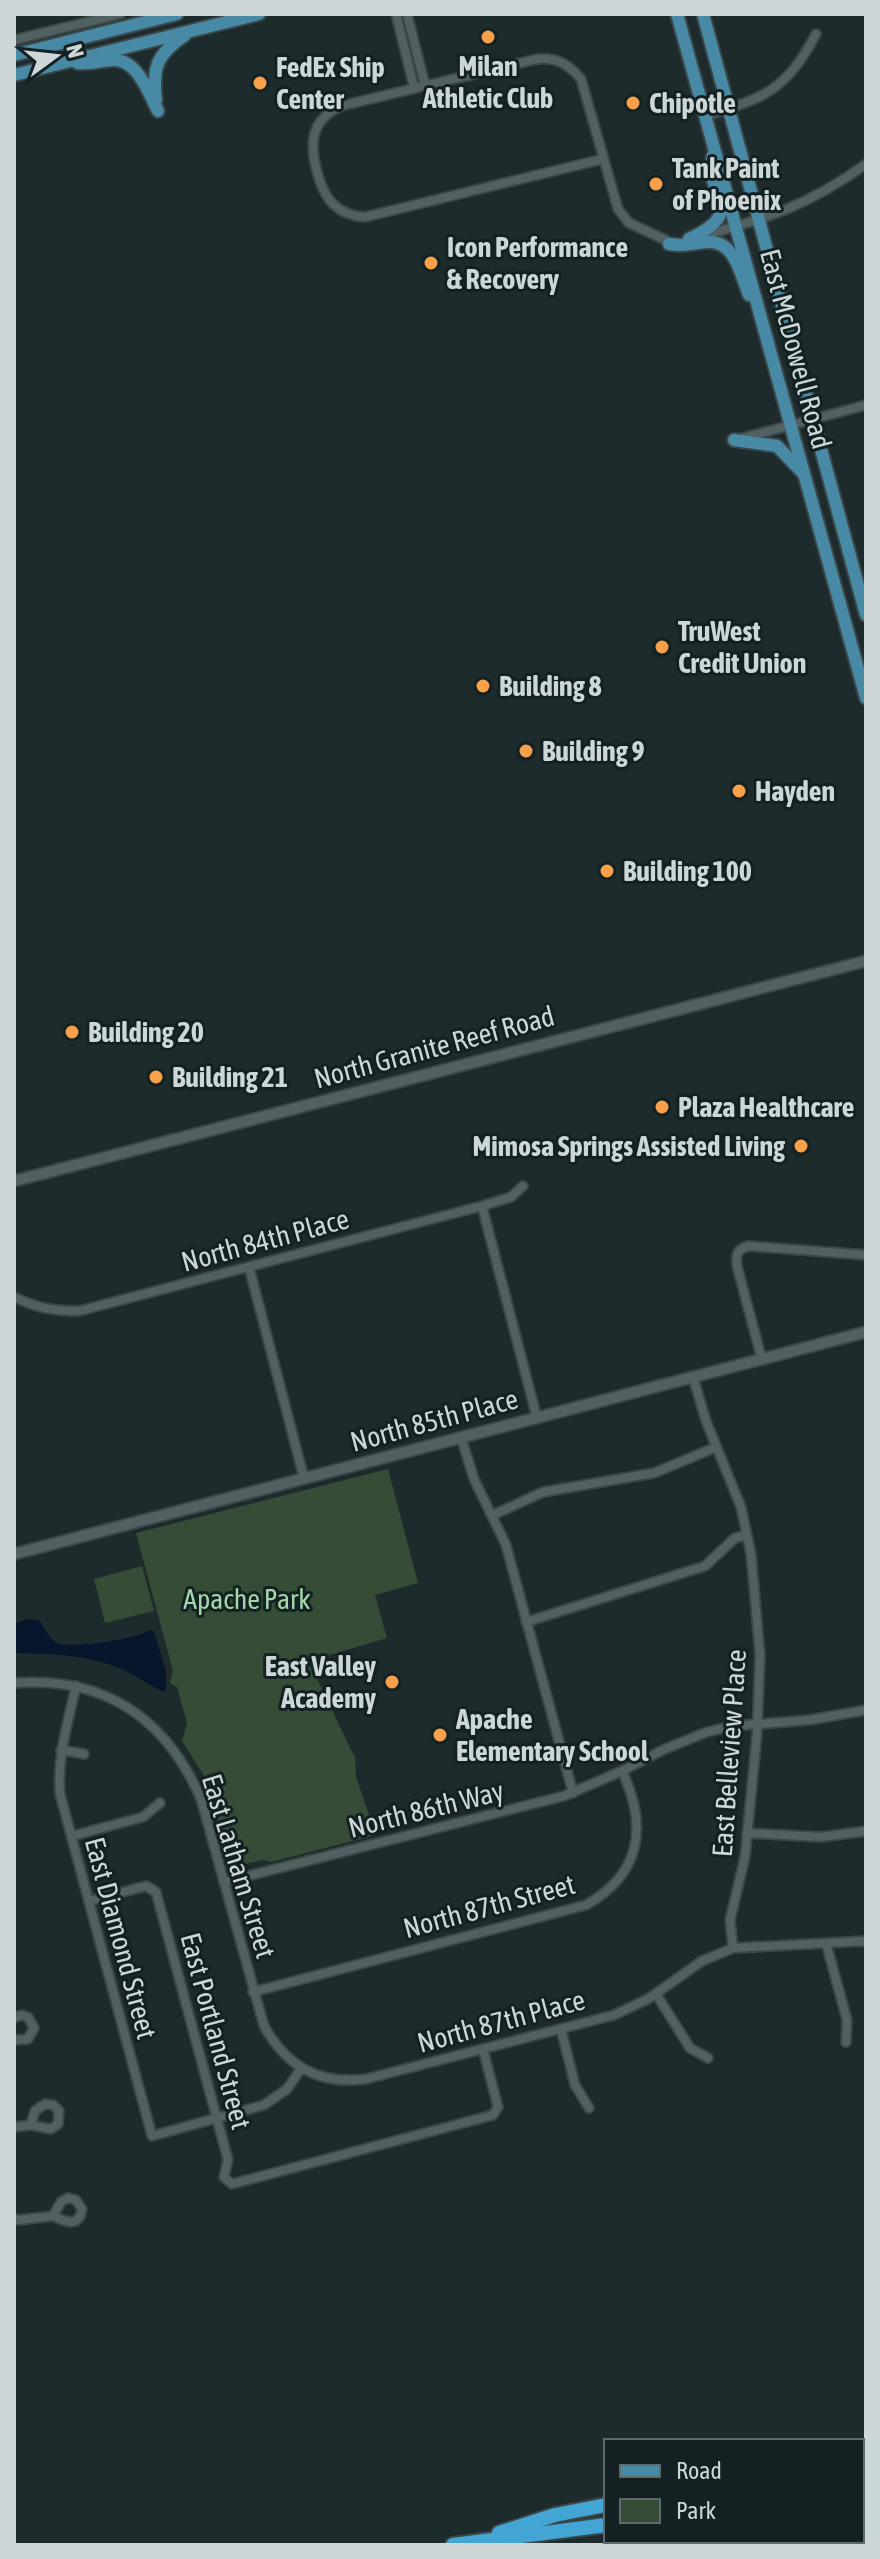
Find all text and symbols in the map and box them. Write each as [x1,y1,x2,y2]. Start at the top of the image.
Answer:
north arrow [16,16,96,96]
marker: Milan Athletic Club [479,28,497,46]
text: N [61,41,90,60]
place label: Milan Athletic Club [422,50,553,114]
place label: FedEx Ship Center [276,51,385,115]
marker: FedEx Ship Center [251,74,269,92]
place label: Chipotle [649,87,736,119]
marker: Chipotle [624,94,642,112]
place label: Tank Paint of Phoenix [672,152,781,216]
marker: Tank Paint of Phoenix [647,175,665,193]
place label: Icon Performance & Recovery [447,231,628,295]
street label: East McDowell Road [754,246,838,452]
marker: Icon Performance & Recovery [422,254,440,272]
place label: TruWest Credit Union [678,615,806,679]
marker: TruWest Credit Union [653,638,671,656]
place label: Building 8 [499,670,602,702]
marker: Building 8 [474,677,492,695]
place label: Building 9 [542,735,645,767]
marker: Building 9 [517,742,535,760]
place label: Hayden [755,775,835,807]
marker: Hayden [730,782,748,800]
place label: Building 100 [623,855,752,887]
marker: Building 100 [598,862,616,880]
street label: North Granite Reef Road [310,1000,558,1094]
place label: Building 20 [88,1016,204,1048]
marker: Building 20 [63,1023,81,1041]
place label: Building 21 [172,1061,288,1093]
marker: Building 21 [147,1068,165,1086]
place label: Plaza Healthcare [678,1091,855,1123]
marker: Plaza Healthcare [653,1098,671,1116]
place label: Mimosa Springs Assisted Living [473,1130,786,1162]
marker: Mimosa Springs Assisted Living [792,1137,810,1155]
street label: North 84th Place [178,1202,352,1278]
street label: North 85th Place [347,1382,521,1458]
park label: Apache Park [183,1583,311,1615]
street label: East Belleview Place [706,1648,752,1858]
place label: East Valley Academy [265,1650,376,1714]
marker: East Valley Academy [383,1673,401,1691]
place label: Apache Elementary School [455,1703,649,1767]
marker: Apache Elementary School [431,1726,449,1744]
street label: East Latham Street [196,1770,282,1962]
street label: North 86th Way [345,1774,507,1844]
street label: East Diamond Street [79,1834,163,2042]
street label: North 87th Street [400,1868,578,1944]
street label: East Portland Street [174,1929,258,2133]
street label: North 87th Place [414,1983,588,2059]
legend [604,2439,864,2543]
text: Road [676,2457,722,2484]
text: Park [676,2497,717,2524]

